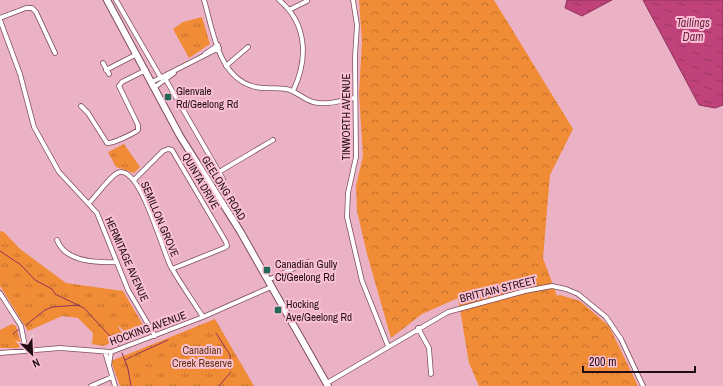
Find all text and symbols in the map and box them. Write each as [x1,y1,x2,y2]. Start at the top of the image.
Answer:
water label: Tailings Dam [676,15,710,45]
street label: TINWORTH AVENUE [339,74,353,160]
place label: Glenvale Rd/Geelong Rd [176,84,238,111]
marker: Glenvale Rd/Geelong Rd [163,92,173,102]
street label: QUINTA DRIVE [179,150,223,212]
street label: GEELONG ROAD [199,153,249,223]
street label: SEMILLON GROVE [138,179,182,259]
street label: HERMITAGE AVENUE [102,214,152,304]
place label: Canadian Gully Ct/Geelong Rd [275,257,338,284]
marker: Canadian Gully Ct/Geelong Rd [262,265,272,275]
street label: BRITTAIN STREET [458,273,538,305]
place label: Hocking Ave/Geelong Rd [285,297,352,324]
marker: Hocking Ave/Geelong Rd [273,305,283,315]
street label: HOCKING AVENUE [108,308,188,348]
north arrow [12,334,52,374]
park label: Canadian Creek Reserve [172,343,232,370]
scale bar [583,348,695,374]
text: 200 m [589,354,616,370]
text: N [30,355,42,371]

